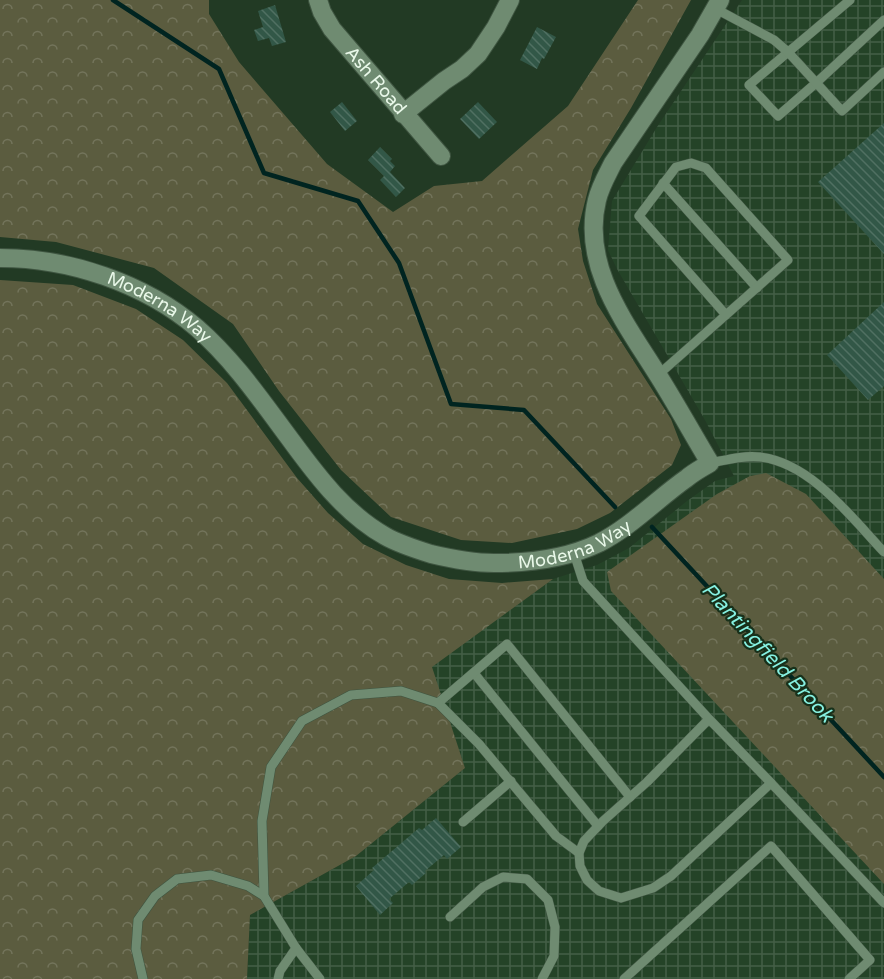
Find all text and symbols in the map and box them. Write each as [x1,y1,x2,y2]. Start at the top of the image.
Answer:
street label: Ash Road [341,42,411,119]
street label: Moderna Way [104,267,217,347]
street label: Moderna Way [517,515,636,573]
water label: Plantingfield Brook [696,578,840,729]

